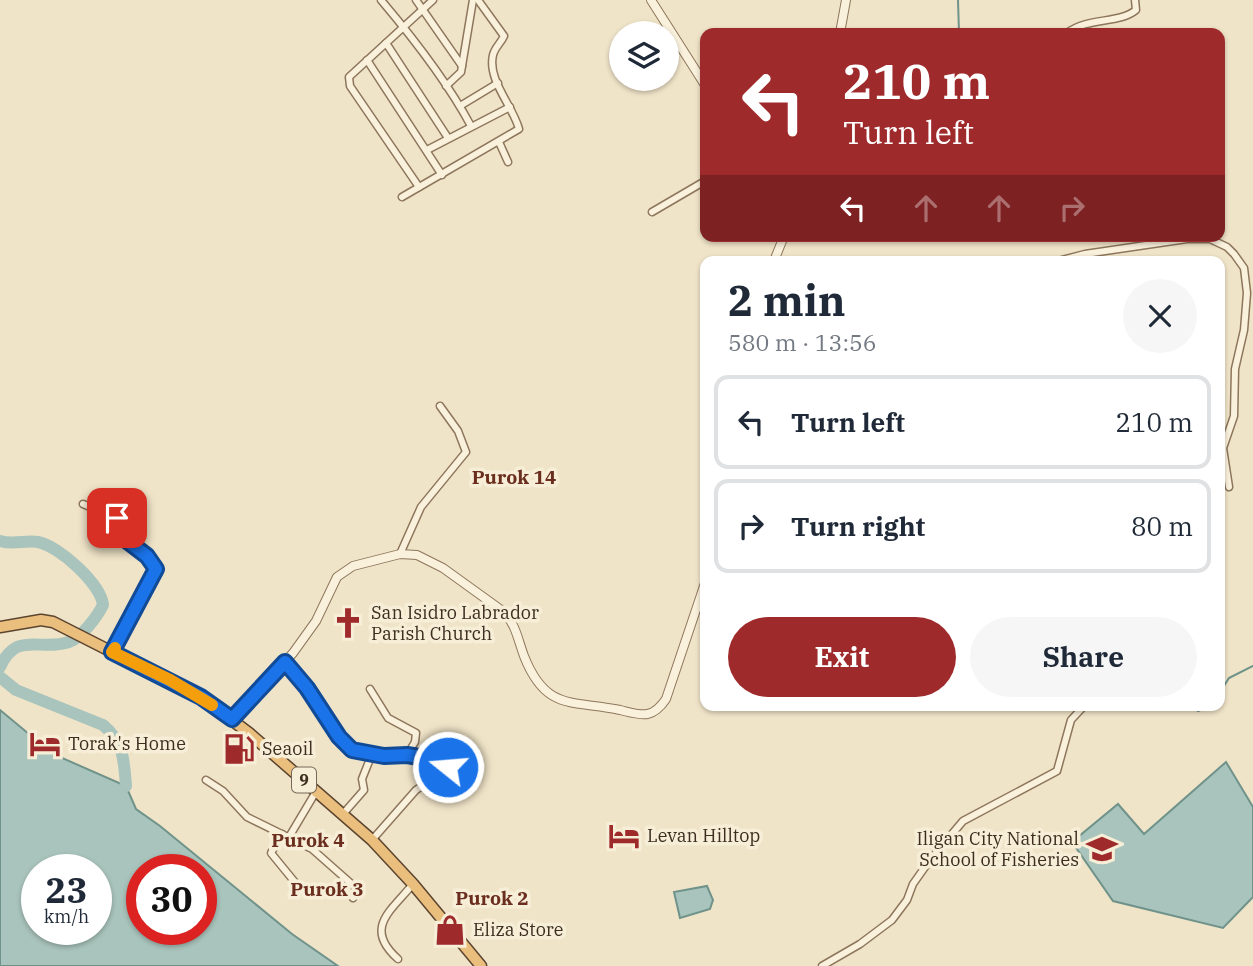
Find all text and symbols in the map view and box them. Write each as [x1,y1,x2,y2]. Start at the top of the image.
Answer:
map controls [609,21,679,91]
button: layers [609,21,679,91]
text: 210 m [843,49,990,112]
icon: left [728,56,819,147]
text: Turn left [843,111,974,153]
icon: left [834,189,872,227]
icon: ahead [907,189,945,227]
icon: ahead [980,189,1018,227]
icon: right [1053,189,1091,227]
text: 2 min [728,273,846,328]
button: close [1123,279,1197,353]
text: 580 m · 13:56 [728,327,877,357]
icon: left [732,403,770,441]
text: Turn left [791,405,905,439]
text: 210 m [1115,405,1193,439]
district label: Purok 14 [472,465,556,489]
pin [87,488,147,548]
icon: arrive [98,499,136,537]
icon: right [732,507,770,545]
text: Turn right [791,509,925,543]
text: 80 m [1131,509,1193,543]
place label: San Isidro Labrador Parish Church [371,601,539,645]
church icon: San Isidro Labrador Parish Church [331,606,365,640]
button: Exit [728,617,956,697]
button: Share [970,617,1197,697]
hotel icon: Torak's Home [28,727,62,761]
position arrow [411,730,485,804]
place label: Torak's Home [68,732,186,755]
fuel station icon: Seaoil [222,732,256,766]
place label: Seaoil [262,737,313,760]
road number: 9 [292,768,316,792]
hotel icon: Levan Hilltop [607,819,641,853]
place label: Levan Hilltop [647,824,760,847]
place label: Iligan City National School of Fisheries [916,827,1079,871]
district label: Purok 4 [271,828,345,852]
school or university icon: Iligan City National School of Fisheries [1085,832,1119,866]
speed limit sign: 30 [126,854,217,945]
text: 23 [45,867,88,913]
district label: Purok 3 [290,877,364,901]
district label: Purok 2 [455,886,529,910]
text: km/h [44,905,89,928]
shop icon: Eliza Store [433,913,467,947]
place label: Eliza Store [473,918,563,941]

